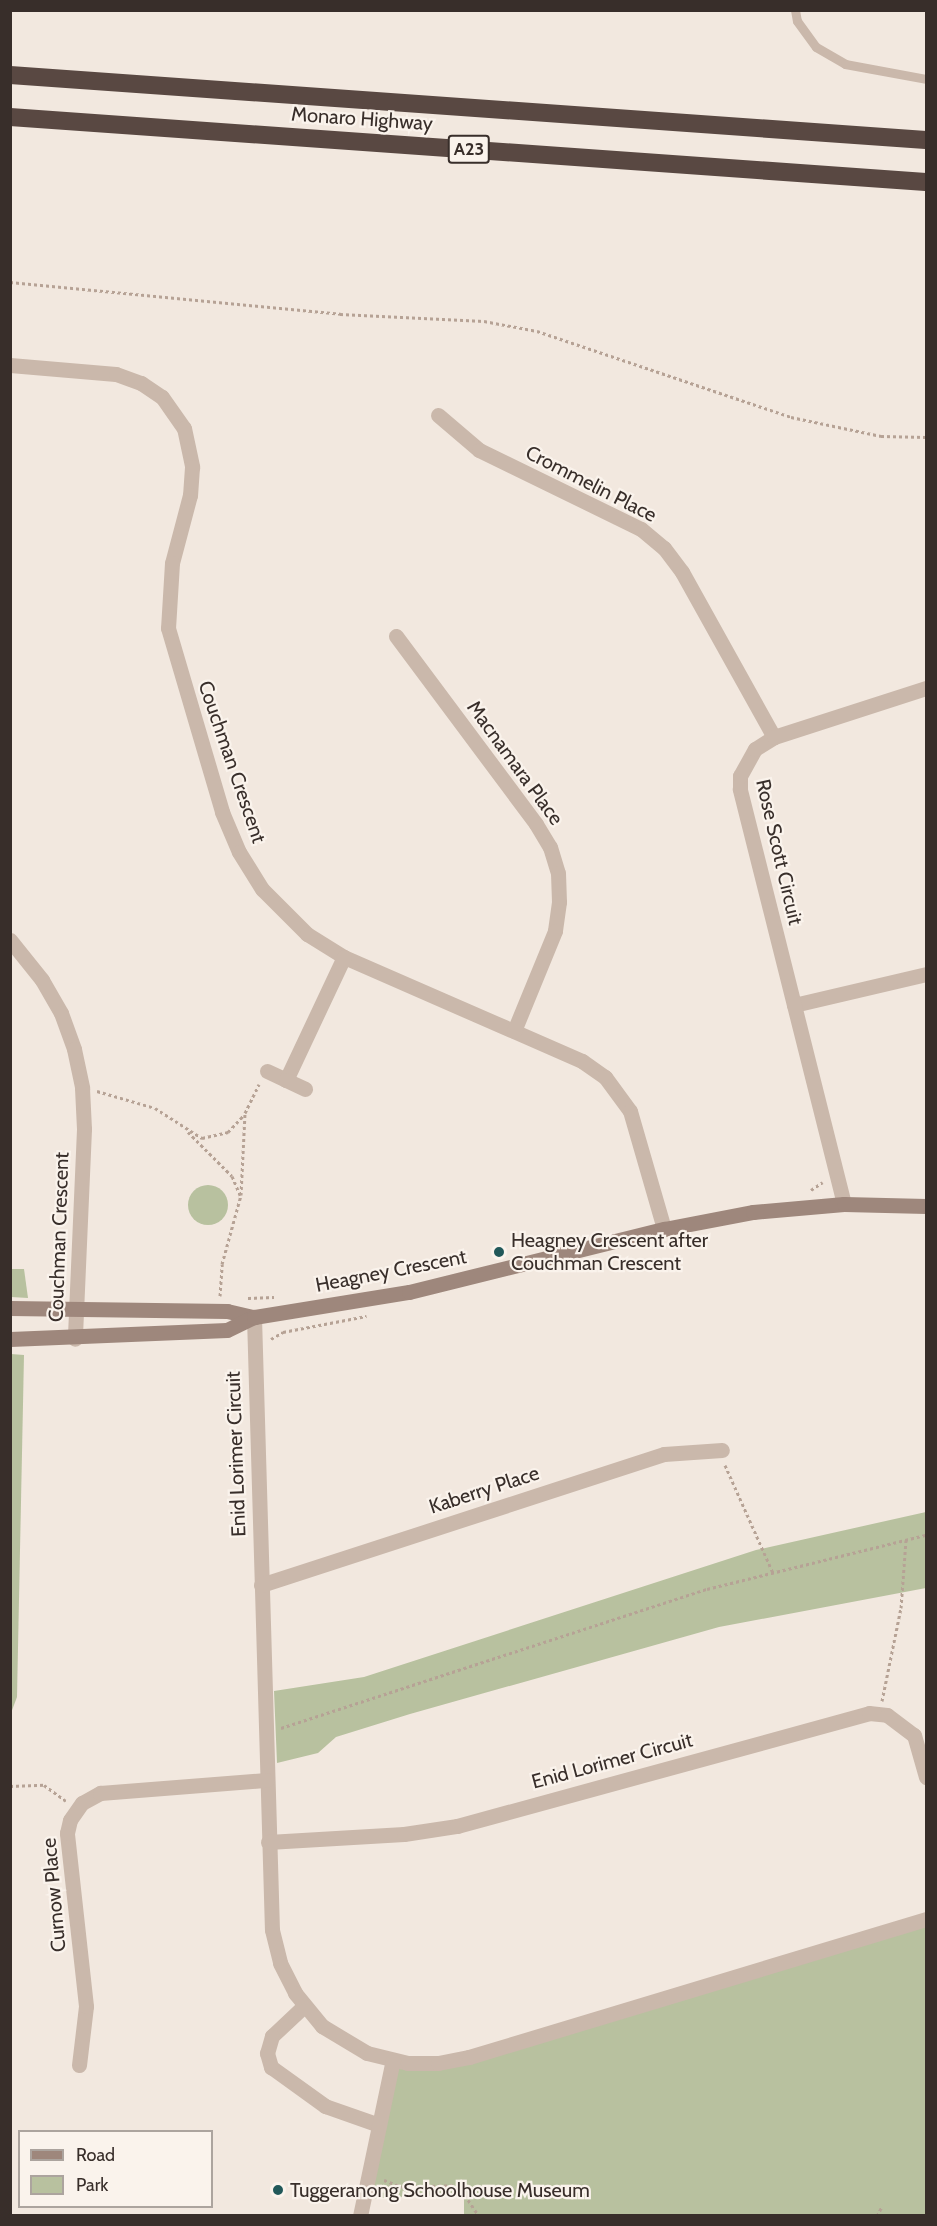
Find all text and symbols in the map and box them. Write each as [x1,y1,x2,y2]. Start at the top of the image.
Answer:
street label: Monaro Highway [290,102,434,136]
road number: A23 [446,134,492,164]
street label: Crommelin Place [521,441,661,527]
street label: Couchman Crescent [193,678,271,846]
street label: Macnamara Place [462,696,568,830]
street label: Rose Scott Circuit [751,777,807,927]
street label: Couchman Crescent [44,1152,74,1322]
place label: Heagney Crescent after Couchman Crescent [511,1228,708,1275]
street label: Heagney Crescent [313,1245,469,1297]
marker: Heagney Crescent after Couchman Crescent [492,1245,506,1259]
street label: Enid Lorimer Circuit [221,1371,251,1537]
street label: Kaberry Place [426,1461,542,1519]
street label: Enid Lorimer Circuit [529,1728,695,1794]
street label: Curnow Place [37,1837,71,1953]
legend [18,2130,213,2208]
text: Road [76,2144,115,2166]
text: Park [76,2174,108,2196]
place label: Tuggeranong Schoolhouse Museum [290,2178,590,2202]
marker: Tuggeranong Schoolhouse Museum [271,2183,285,2197]

